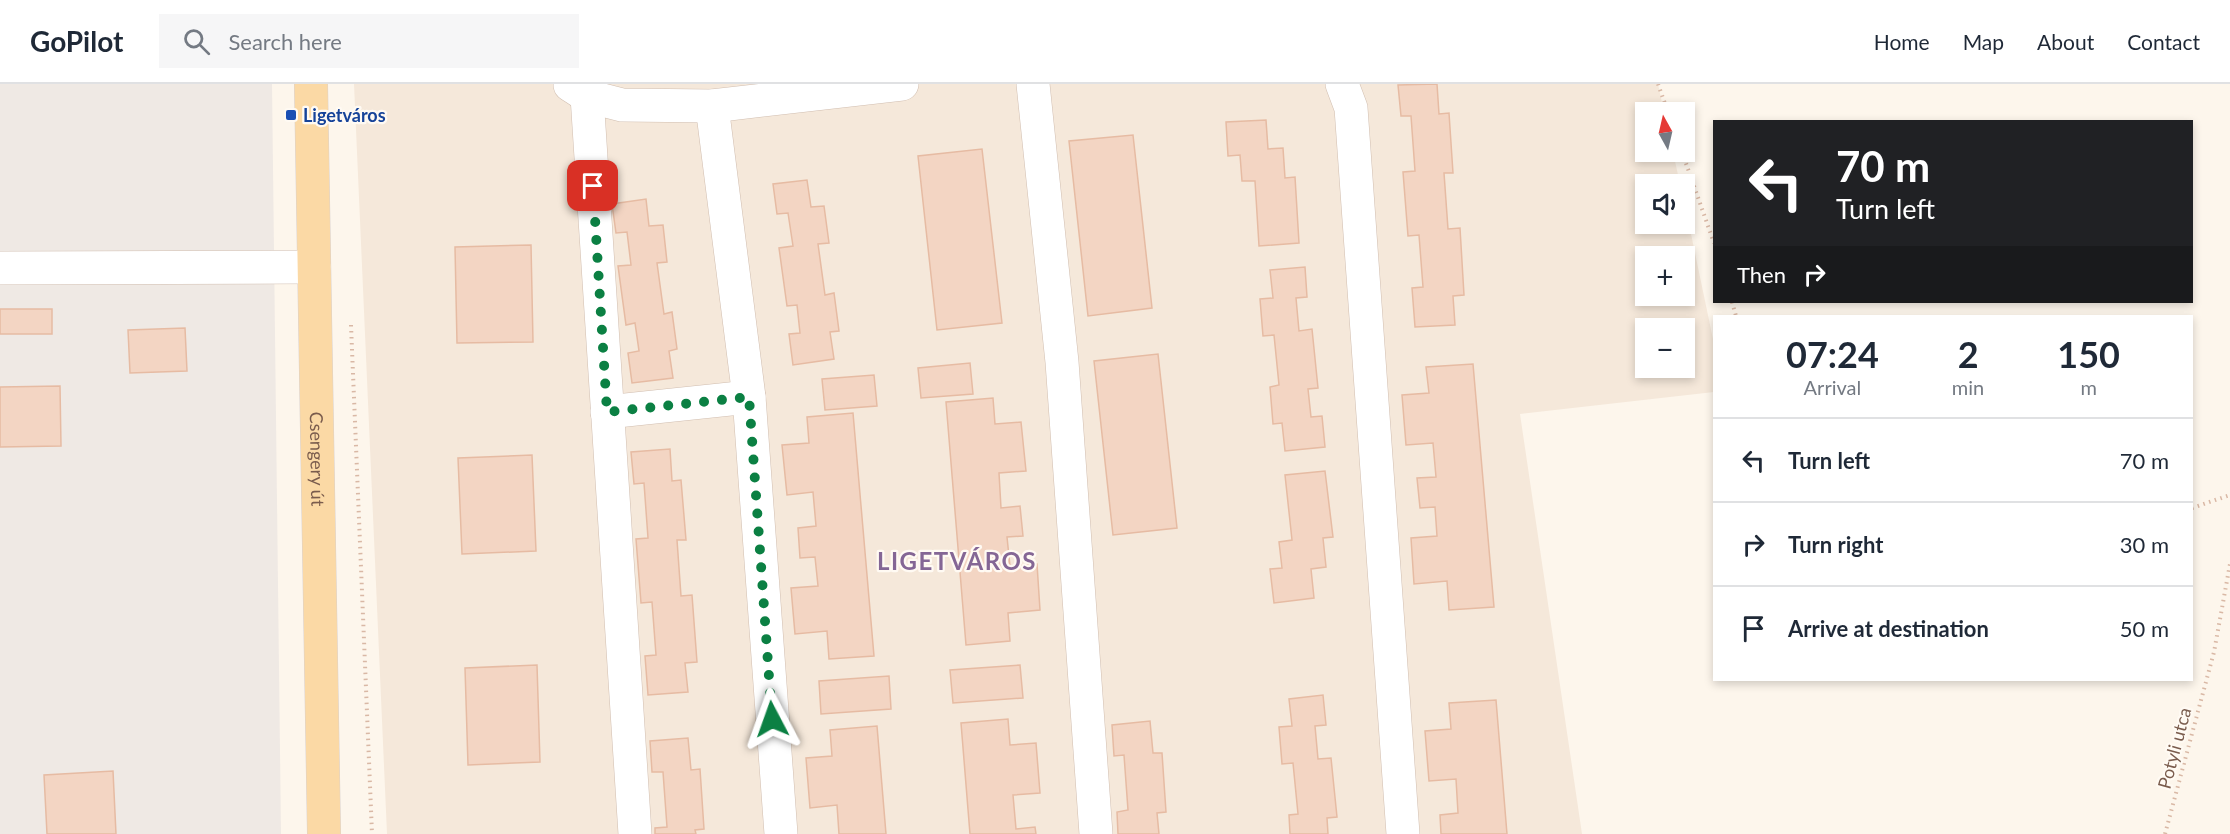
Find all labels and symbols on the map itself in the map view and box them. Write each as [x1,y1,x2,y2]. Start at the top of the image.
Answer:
north arrow [1635,102,1695,162]
place label: Ligetváros [303,104,386,126]
marker: Ligetváros [284,108,298,122]
pin [567,160,618,211]
street label: Csengery út [306,411,329,507]
district label: LIGETVÁROS [877,546,1037,575]
position arrow [740,687,804,751]
street label: Potyli utca [2153,705,2195,791]

